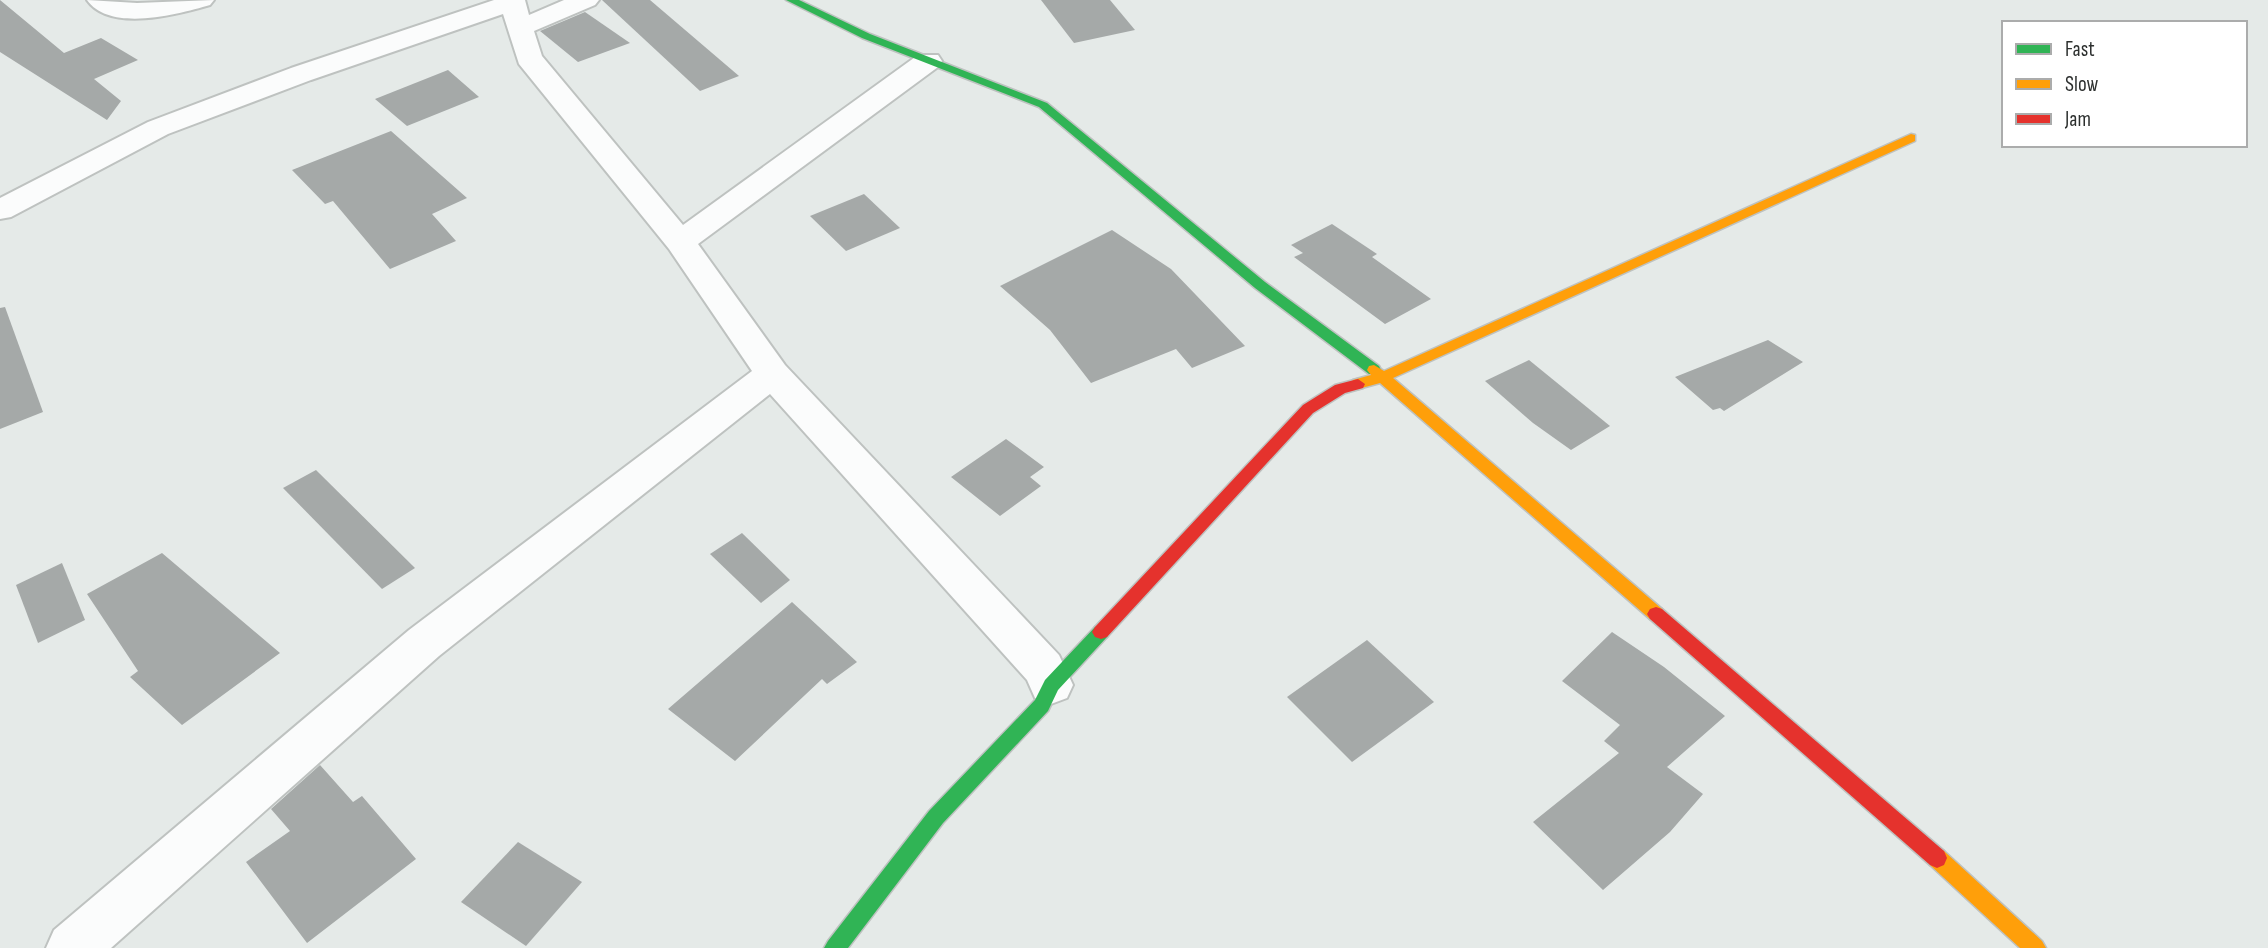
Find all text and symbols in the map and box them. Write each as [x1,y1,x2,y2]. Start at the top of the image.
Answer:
legend [2002,21,2247,147]
text: Fast [2065,37,2095,62]
text: Slow [2065,72,2099,97]
text: Jam [2064,107,2091,132]

